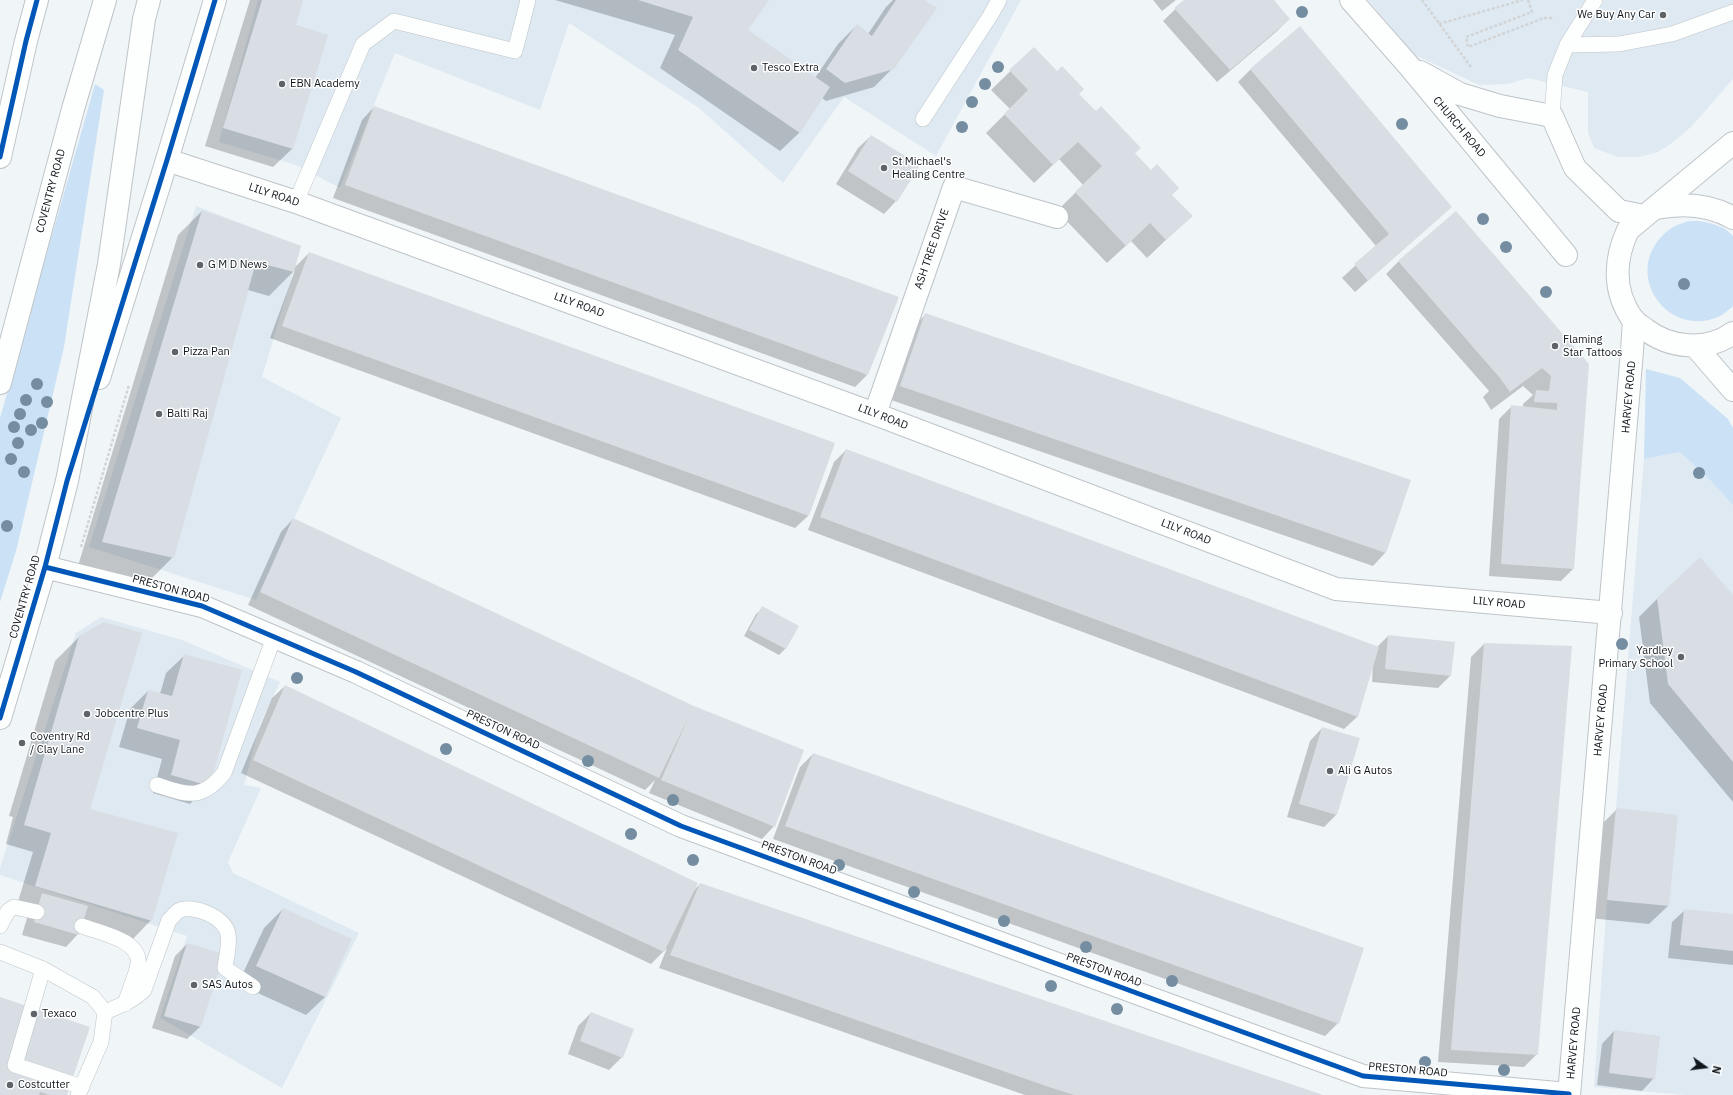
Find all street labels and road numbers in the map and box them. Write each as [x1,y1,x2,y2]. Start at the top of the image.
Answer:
street label: CHURCH ROAD [1430,94,1488,160]
street label: COVENTRY ROAD [33,148,69,234]
street label: LILY ROAD [247,181,301,209]
street label: ASH TREE DRIVE [912,207,952,291]
street label: LILY ROAD [552,290,606,320]
street label: HARVEY ROAD [1619,360,1639,434]
street label: LILY ROAD [856,401,910,433]
street label: LILY ROAD [1159,516,1213,548]
street label: COVENTRY ROAD [7,554,43,640]
street label: PRESTON ROAD [131,572,211,606]
street label: LILY ROAD [1472,594,1526,612]
street label: HARVEY ROAD [1591,683,1611,757]
street label: PRESTON ROAD [464,707,542,753]
street label: PRESTON ROAD [759,838,839,878]
street label: PRESTON ROAD [1064,950,1144,990]
street label: HARVEY ROAD [1564,1006,1584,1080]
street label: PRESTON ROAD [1368,1060,1448,1080]

